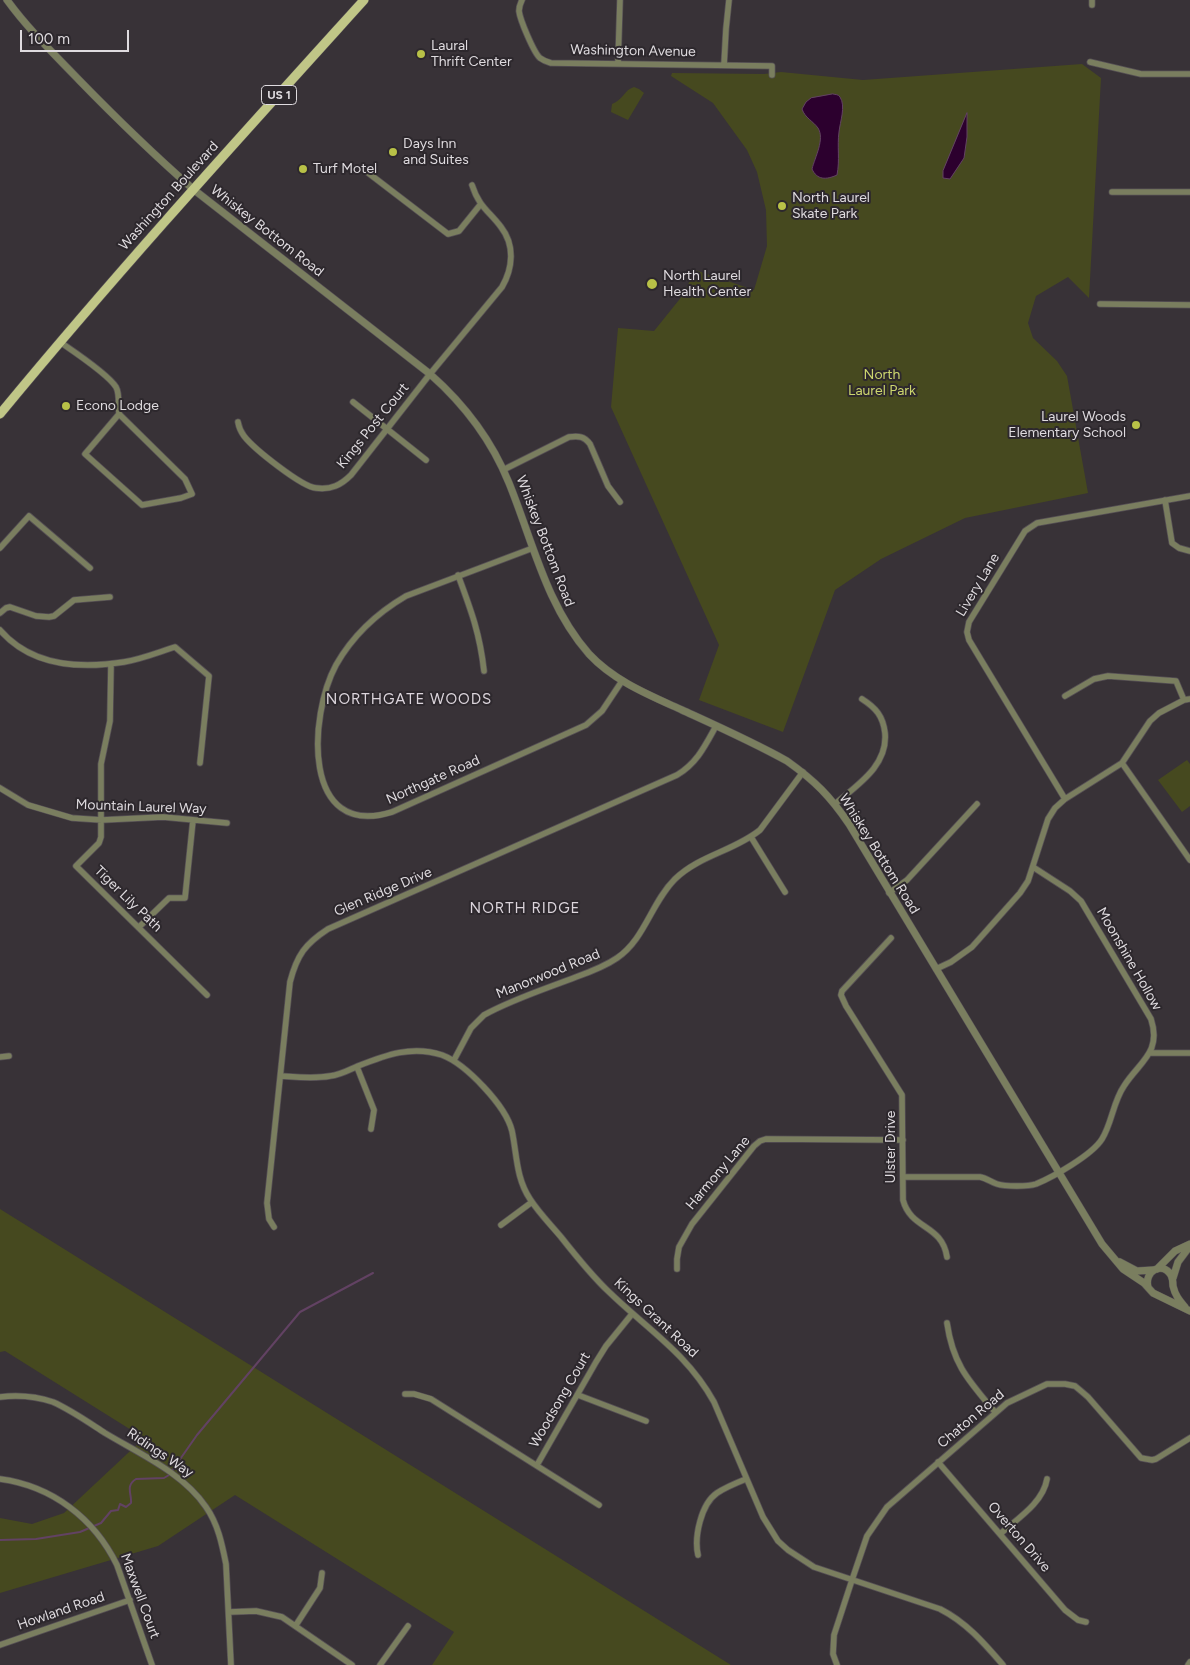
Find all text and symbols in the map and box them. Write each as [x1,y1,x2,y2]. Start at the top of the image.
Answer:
scale bar [22,20,131,52]
text: 100 m [28,30,70,48]
place label: Laural Thrift Center [431,38,512,70]
street label: Washington Avenue [570,42,696,60]
marker: Laural Thrift Center [415,48,427,60]
road number: US 1 [262,86,296,104]
place label: Days Inn and Suites [403,136,469,168]
street label: Washington Boulevard [116,138,222,254]
marker: Days Inn and Suites [387,146,399,158]
place label: Turf Motel [313,161,377,177]
marker: Turf Motel [297,163,309,175]
street label: Whiskey Bottom Road [207,182,327,280]
place label: North Laurel Skate Park [792,190,870,222]
marker: North Laurel Skate Park [776,200,788,212]
place label: North Laurel Health Center [663,268,751,300]
marker: North Laurel Health Center [645,277,659,291]
park label: North Laurel Park [848,367,916,400]
street label: Kings Post Court [333,380,413,472]
place label: Econo Lodge [76,398,159,414]
marker: Econo Lodge [60,400,72,412]
place label: Laurel Woods Elementary School [1008,409,1126,442]
marker: Laurel Woods Elementary School [1130,419,1142,431]
street label: Whiskey Bottom Road [512,473,578,609]
street label: Livery Lane [953,550,1003,620]
district label: NORTHGATE WOODS [324,691,494,709]
street label: Northgate Road [384,752,482,808]
street label: Whiskey Bottom Road [835,791,923,917]
street label: Mountain Laurel Way [75,796,207,818]
street label: Tiger Lily Path [91,863,165,935]
street label: Glen Ridge Drive [332,864,434,920]
district label: NORTH RIDGE [468,900,582,918]
street label: Moonshine Hollow [1093,905,1165,1013]
street label: Manorwood Road [494,945,602,1003]
street label: Ulster Drive [883,1111,899,1183]
street label: Harmony Lane [682,1133,754,1213]
street label: Kings Grant Road [610,1275,702,1361]
street label: Woodsong Court [526,1349,594,1451]
street label: Chaton Road [934,1386,1008,1452]
street label: Ridings Way [123,1425,197,1481]
street label: Overton Drive [984,1499,1054,1575]
street label: Maxwell Court [117,1551,163,1641]
street label: Howland Road [15,1588,107,1634]

